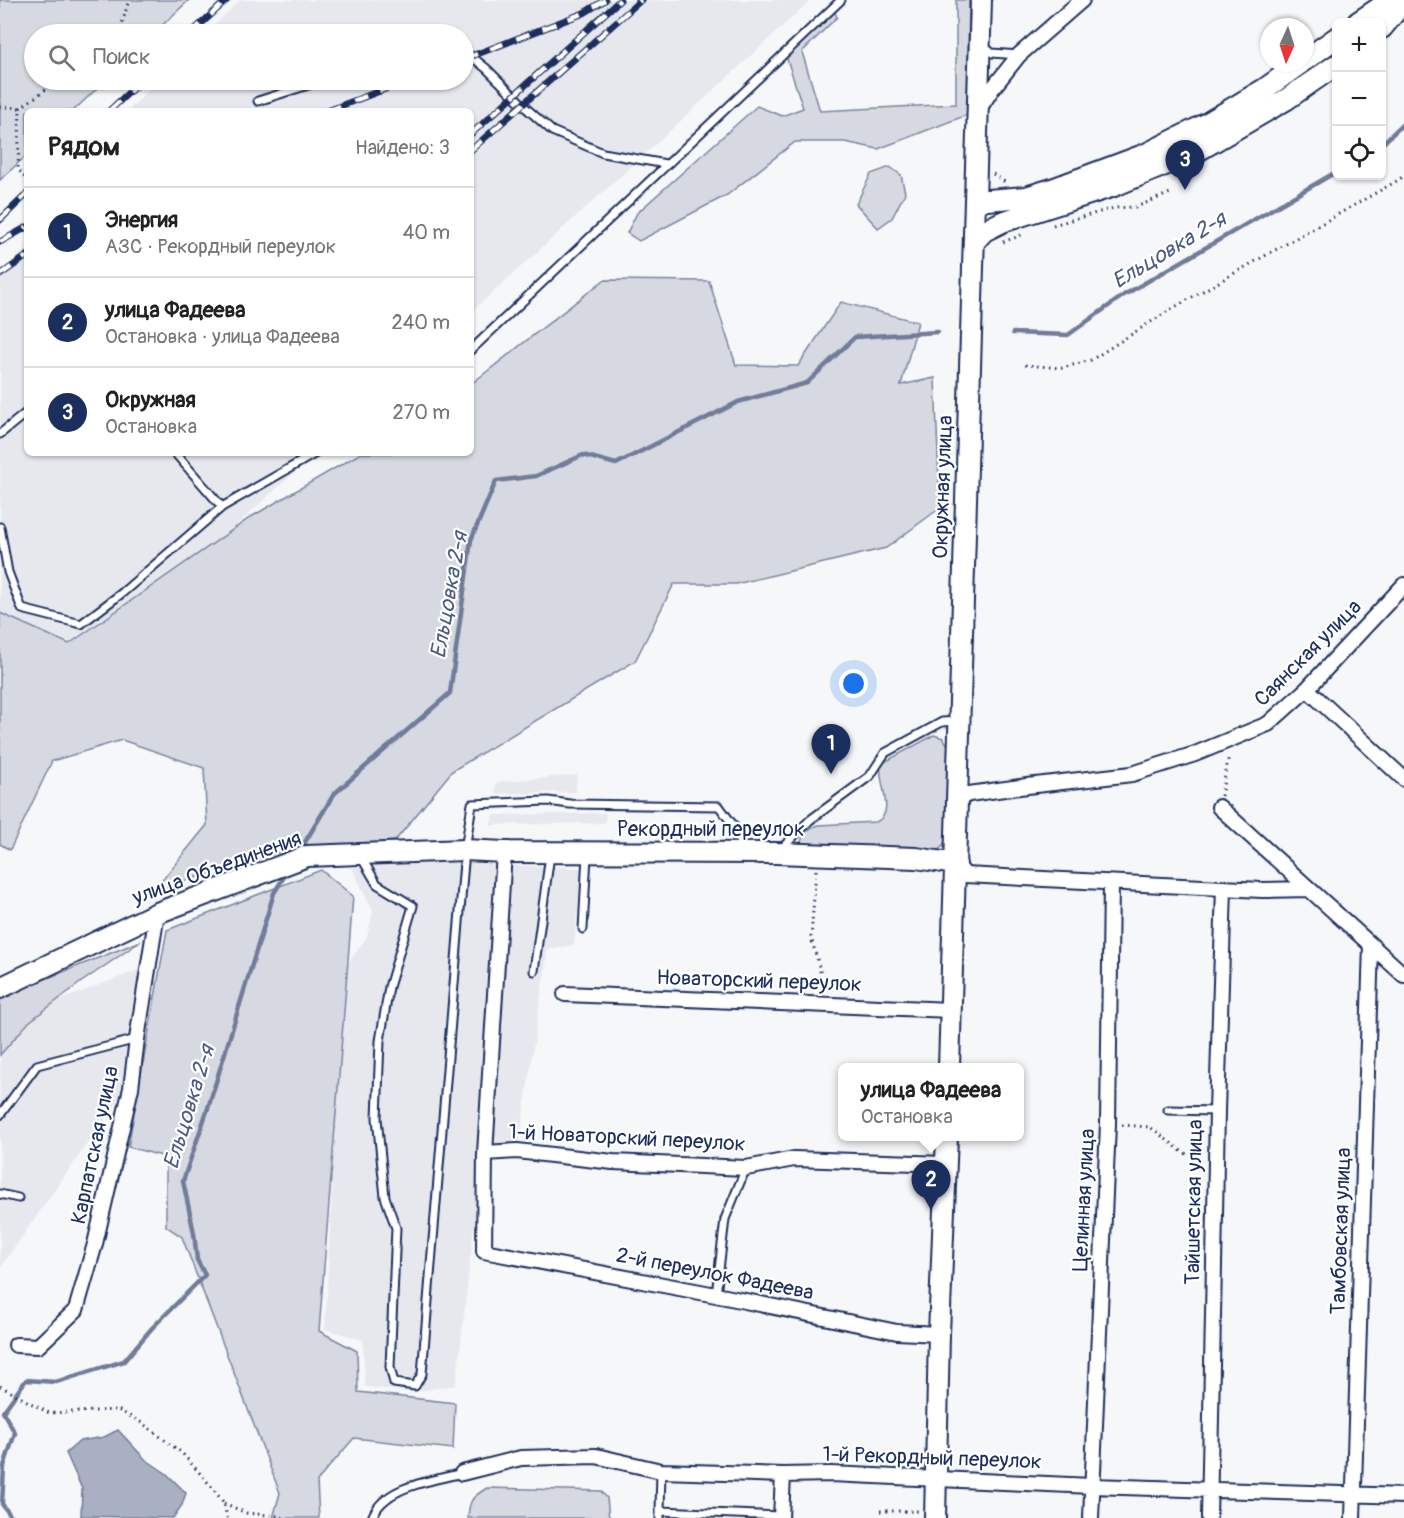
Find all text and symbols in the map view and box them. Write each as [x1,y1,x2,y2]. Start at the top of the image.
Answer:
north arrow [1260,18,1314,72]
map controls [1332,18,1386,180]
button: + [1332,18,1386,72]
search box [24,24,474,90]
icon: search [45,41,78,74]
text: Поиск [93,43,150,71]
button: − [1332,72,1386,126]
button: locate [1332,126,1386,180]
text: Рядом [48,131,120,163]
text: Найдено: 3 [355,135,450,160]
pin: 3 [1166,140,1204,190]
water label: Ельцовка 2-я [1107,204,1233,295]
text: Энергия [105,206,178,234]
text: 1 [64,220,71,245]
text: 40 m [403,220,450,245]
text: АЗС · Рекордный переулок [105,234,336,259]
text: улица Фадеева [105,296,245,324]
text: 2 [62,310,73,335]
text: 240 m [391,310,450,335]
text: Остановка · улица Фадеева [105,324,340,349]
text: Окружная [105,386,196,414]
text: 3 [62,400,73,425]
text: 270 m [392,400,450,425]
text: Остановка [105,414,197,439]
street label: Окружная улица [927,415,959,559]
water label: Ельцовка 2-я [424,527,474,660]
street label: Саянская улица [1249,594,1367,712]
your location [839,669,868,698]
pin: 1 [812,724,850,774]
street label: Рекордный переулок [617,816,805,843]
street label: улица Объединения [128,825,305,911]
street label: Новаторский переулок [656,964,862,998]
water label: Ельцовка 2-я [157,1039,222,1172]
popup [838,1063,1024,1141]
street label: Карпатская улица [65,1064,125,1226]
text: улица Фадеева [861,1076,1001,1104]
text: Остановка [861,1104,953,1129]
street label: 1-й Новаторский переулок [508,1118,746,1158]
street label: Тайшетская улица [1179,1119,1209,1285]
street label: Целинная улица [1067,1128,1101,1272]
street label: Тамбовская улица [1325,1147,1357,1315]
pin: 2 [912,1160,950,1210]
street label: 2-й переулок Фадеева [614,1242,816,1306]
street label: 1-й Рекордный переулок [822,1441,1042,1475]

